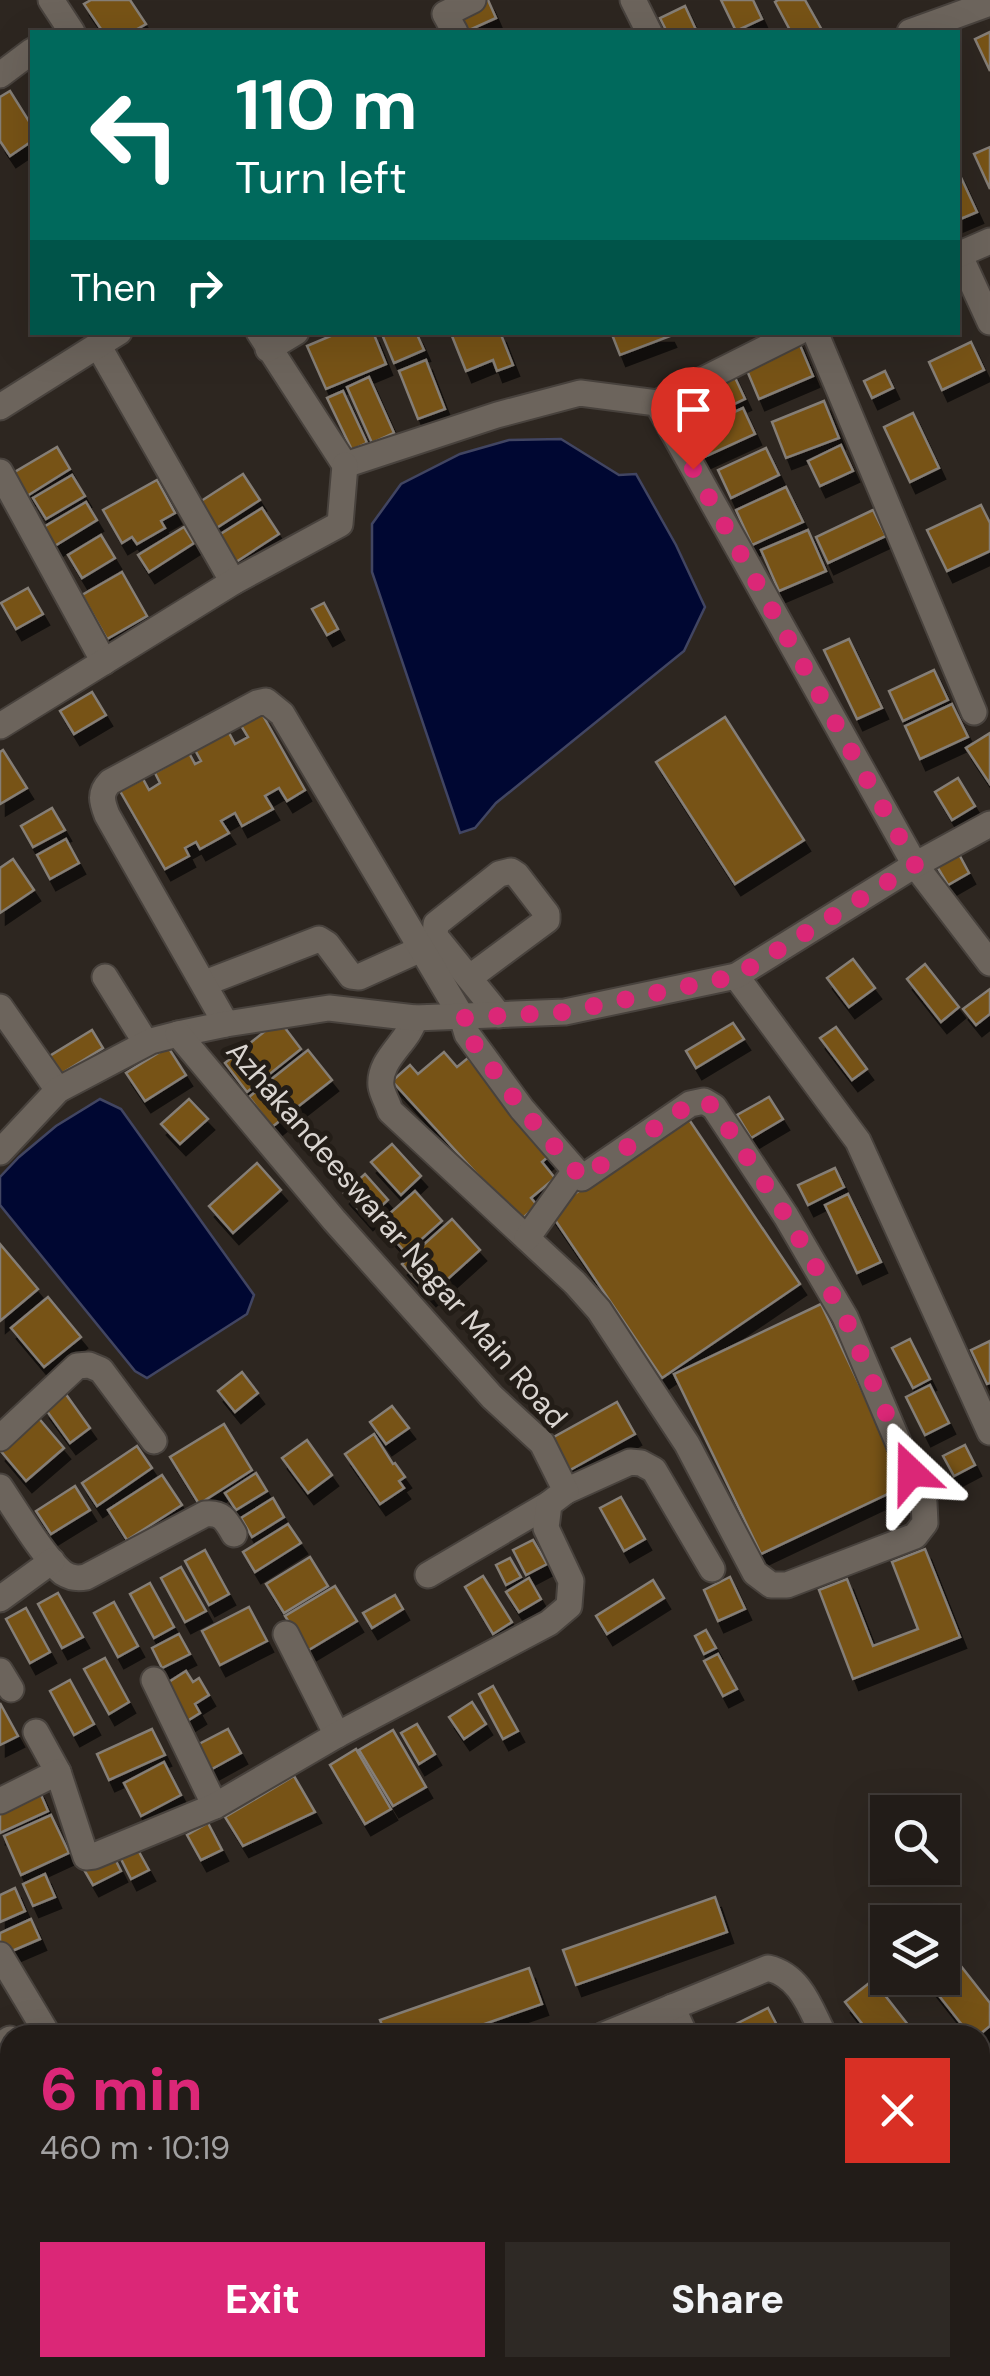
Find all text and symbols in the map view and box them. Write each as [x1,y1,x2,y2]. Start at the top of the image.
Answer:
text: 110 m [235,60,418,151]
icon: left [70,70,200,200]
text: Turn left [235,148,407,207]
icon: right [177,260,232,315]
text: Then [70,263,157,313]
pin [651,367,736,470]
icon: arrive [666,382,721,437]
street label: Azhakandeeswarar Nagar Main Road [218,1032,576,1436]
position arrow [859,1420,963,1524]
map controls [870,1795,960,1995]
button: search [870,1795,960,1885]
button: layers [870,1905,960,1995]
text: 6 min [40,2050,203,2129]
button: close [845,2058,950,2163]
text: 460 m · 10:19 [40,2127,230,2169]
button: Exit [40,2242,485,2357]
button: Share [505,2242,950,2357]

